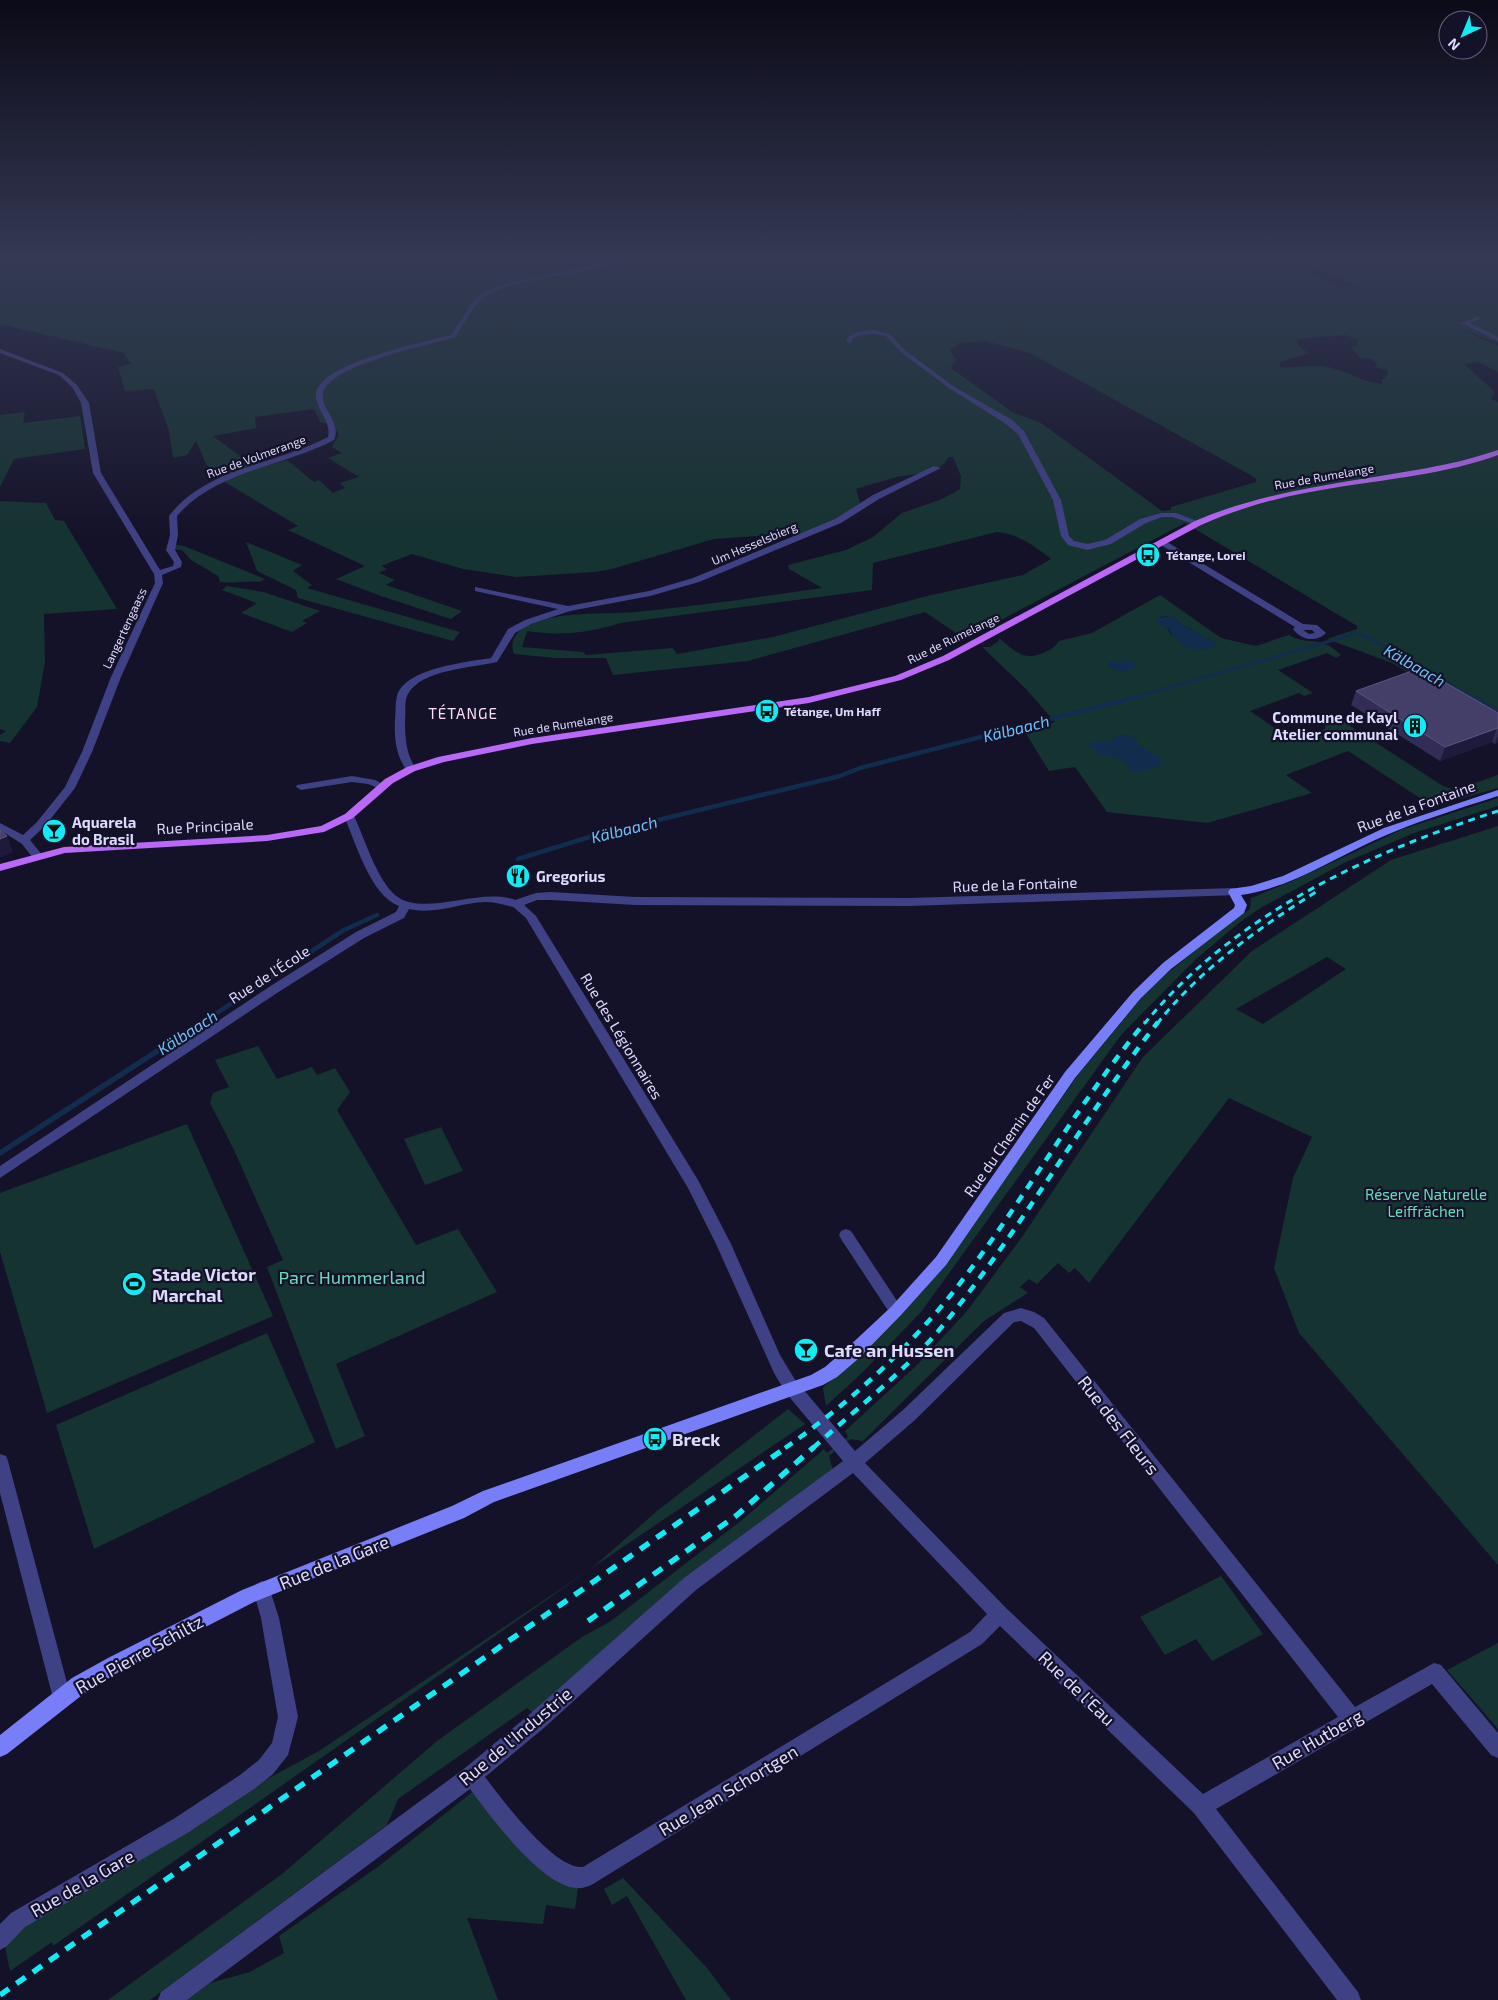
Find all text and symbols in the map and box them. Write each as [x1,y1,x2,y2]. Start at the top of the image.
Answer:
north arrow [1438,10,1488,60]
text: N [1444,35,1463,54]
street label: Rue de Volmerange [204,432,308,480]
street label: Rue de Rumelange [1273,460,1375,492]
street label: Um Hesselsbierg [709,519,799,567]
bus stop icon: Tétange, Lorei [1135,542,1161,568]
place label: Tétange, Lorei [1166,548,1246,562]
street label: Langertengaass [99,585,149,671]
street label: Rue de Rumelange [905,610,1001,666]
water label: Kälbaach [1381,640,1449,690]
bus stop icon: Tétange, Um Haff [754,698,780,724]
district label: TÉTANGE [428,704,498,722]
place label: Tétange, Um Haff [784,704,881,718]
place label: Commune de Kayl Atelier communal [1272,708,1398,743]
street label: Rue de Rumelange [512,709,614,739]
water label: Kälbaach [981,711,1051,745]
building icon: Commune de Kayl Atelier communal [1402,713,1428,739]
street label: Rue de la Fontaine [1354,776,1478,836]
water label: Kälbaach [589,812,659,846]
place label: Aquarela do Brasil [72,813,136,848]
street label: Rue Principale [156,814,254,838]
bar icon: Aquarela do Brasil [41,818,67,844]
restaurant icon: Gregorius [505,863,531,889]
place label: Gregorius [536,867,605,885]
street label: Rue de la Fontaine [952,873,1078,895]
street label: Rue de l'École [225,941,313,1007]
street label: Rue des Légionnaires [577,970,667,1102]
water label: Kälbaach [153,1006,221,1058]
street label: Rue du Chemin de Fer [960,1070,1058,1200]
park label: Réserve Naturelle Leiffrächen [1365,1185,1487,1220]
place label: Stade Victor Marchal [152,1263,256,1306]
park label: Parc Hummerland [279,1266,425,1288]
sports icon: Stade Victor Marchal [121,1271,147,1297]
bar icon: Cafe an Hussen [793,1337,819,1363]
place label: Cafe an Hussen [824,1339,954,1361]
street label: Rue des Fleurs [1074,1371,1164,1479]
bus stop icon: Breck [642,1426,668,1452]
place label: Breck [672,1428,720,1450]
street label: Rue de la Gare [276,1530,392,1594]
street label: Rue Pierre Schiltz [71,1610,207,1698]
street label: Rue de l'Eau [1034,1646,1120,1730]
street label: Rue de l'Industrie [454,1682,576,1790]
street label: Rue Hutberg [1268,1704,1366,1774]
street label: Rue Jean Schortgen [654,1740,802,1840]
street label: Rue de la Gare [26,1844,138,1922]

